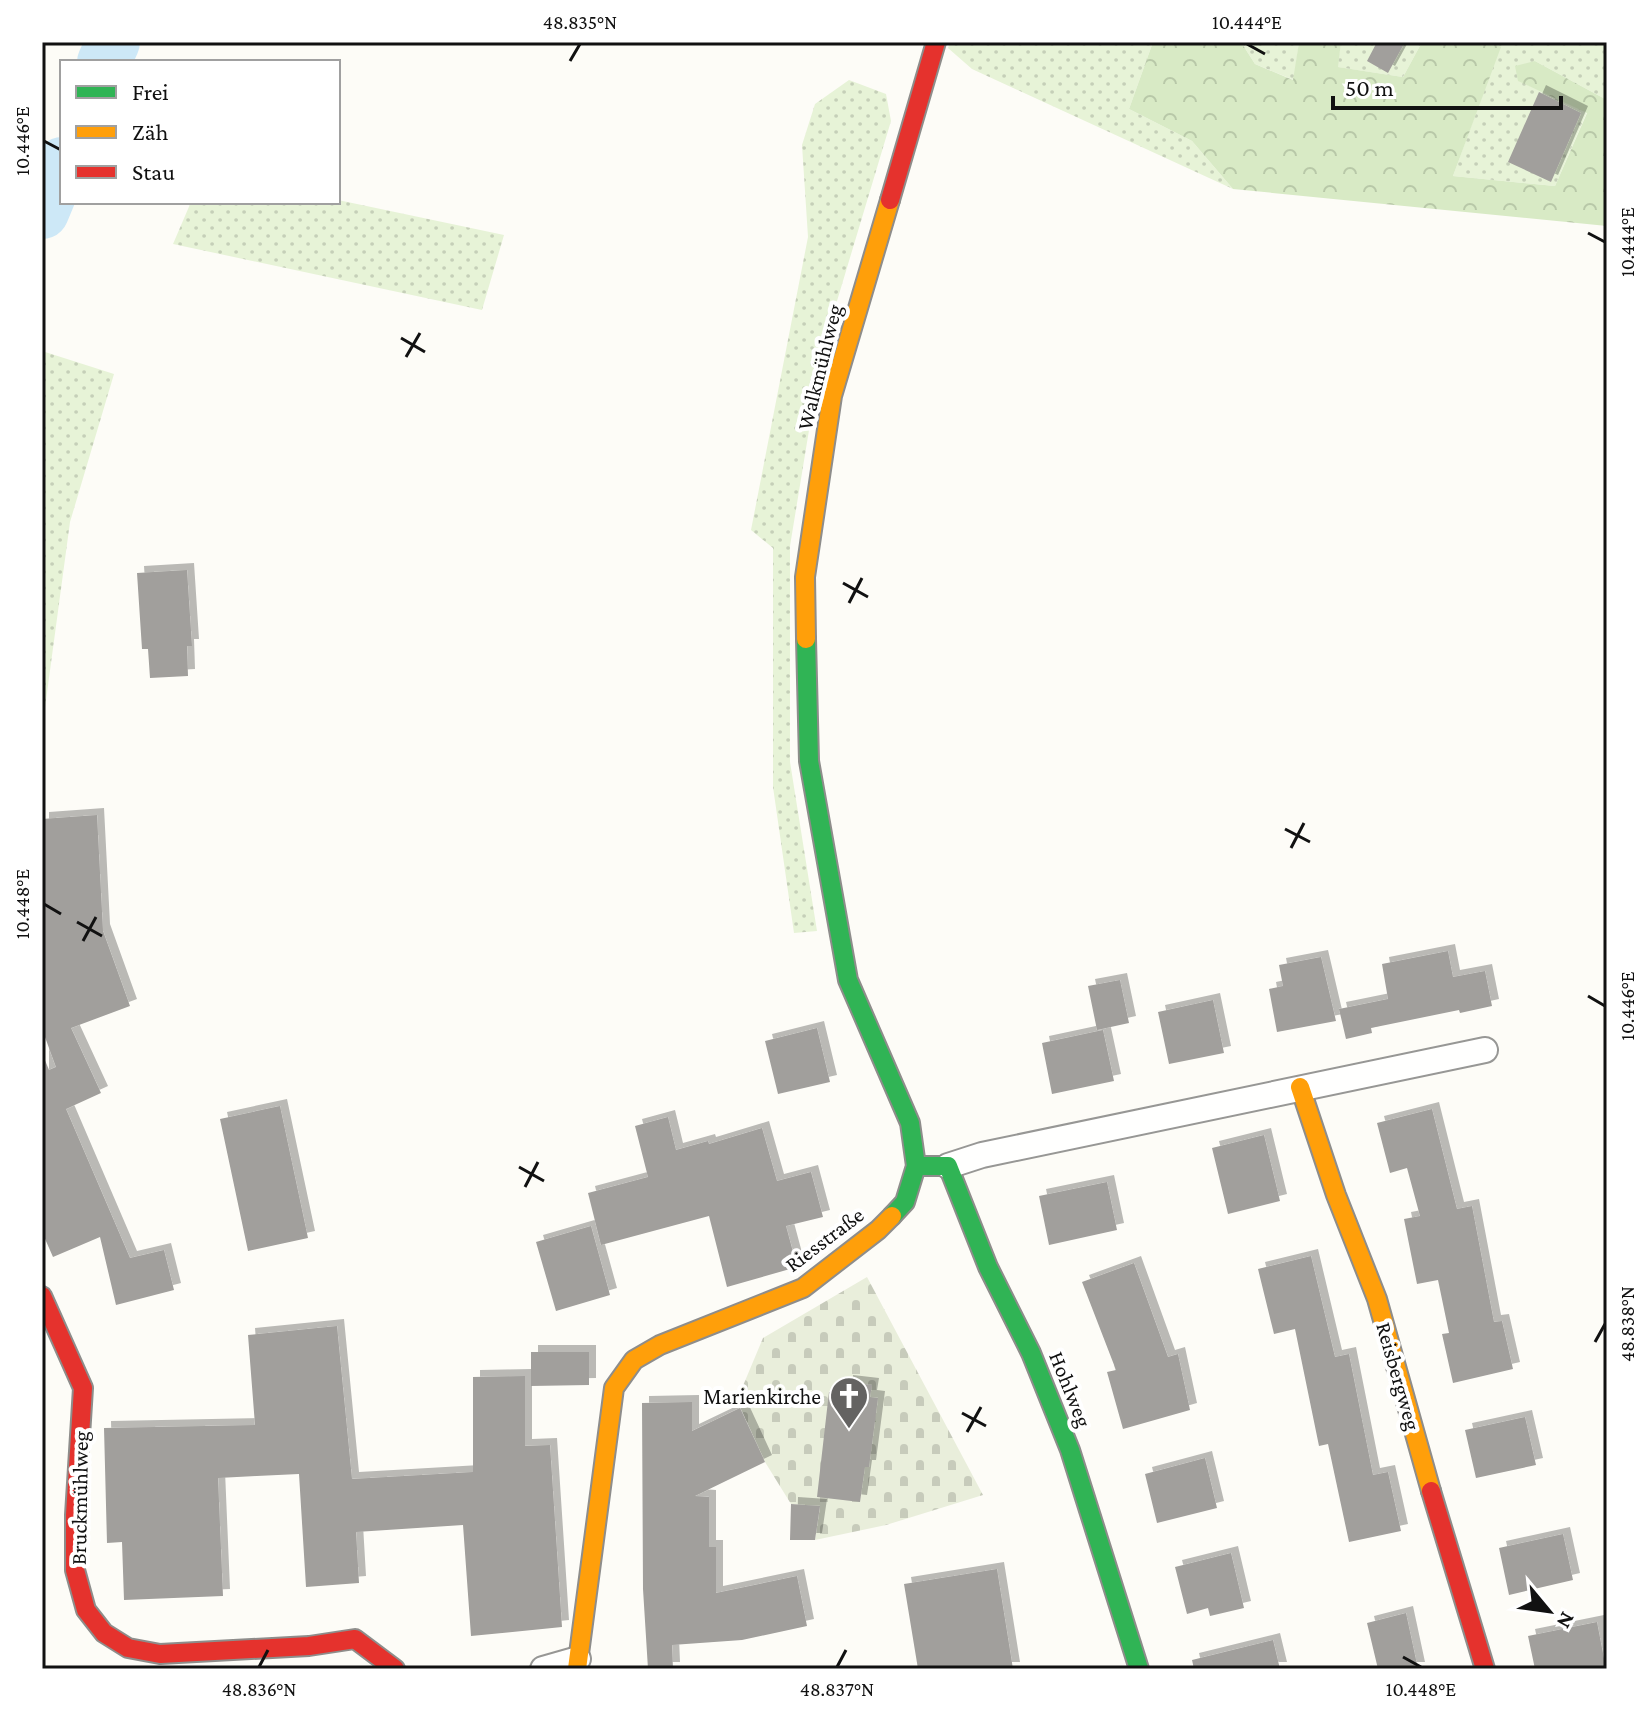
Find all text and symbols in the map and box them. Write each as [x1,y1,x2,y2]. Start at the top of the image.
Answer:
text: 48.835°N [543,11,617,33]
text: 10.444°E [1212,11,1282,33]
legend [60,60,340,204]
scale bar [1333,60,1561,110]
text: 50 m [1345,74,1394,101]
text: Frei [132,78,169,105]
text: 10.446°E [11,106,33,176]
text: Zäh [132,118,169,145]
text: Stau [132,158,175,185]
text: 10.444°E [1616,207,1638,277]
street label: Walkmühlweg [792,301,847,433]
text: 10.448°E [11,869,33,939]
text: 10.446°E [1616,971,1638,1041]
street label: Riesstraße [780,1202,868,1277]
text: 48.838°N [1616,1286,1638,1362]
street label: Reisbergweg [1371,1319,1426,1433]
street label: Hohlweg [1044,1348,1097,1431]
church icon: Marienkirche [828,1375,870,1430]
place label: Marienkirche [703,1384,821,1409]
street label: Bruckmühlweg [66,1430,93,1565]
north arrow [1509,1571,1589,1651]
text: N [1551,1608,1581,1633]
text: 48.836°N [222,1678,296,1700]
text: 48.837°N [800,1678,874,1700]
text: 10.448°E [1386,1678,1456,1700]

